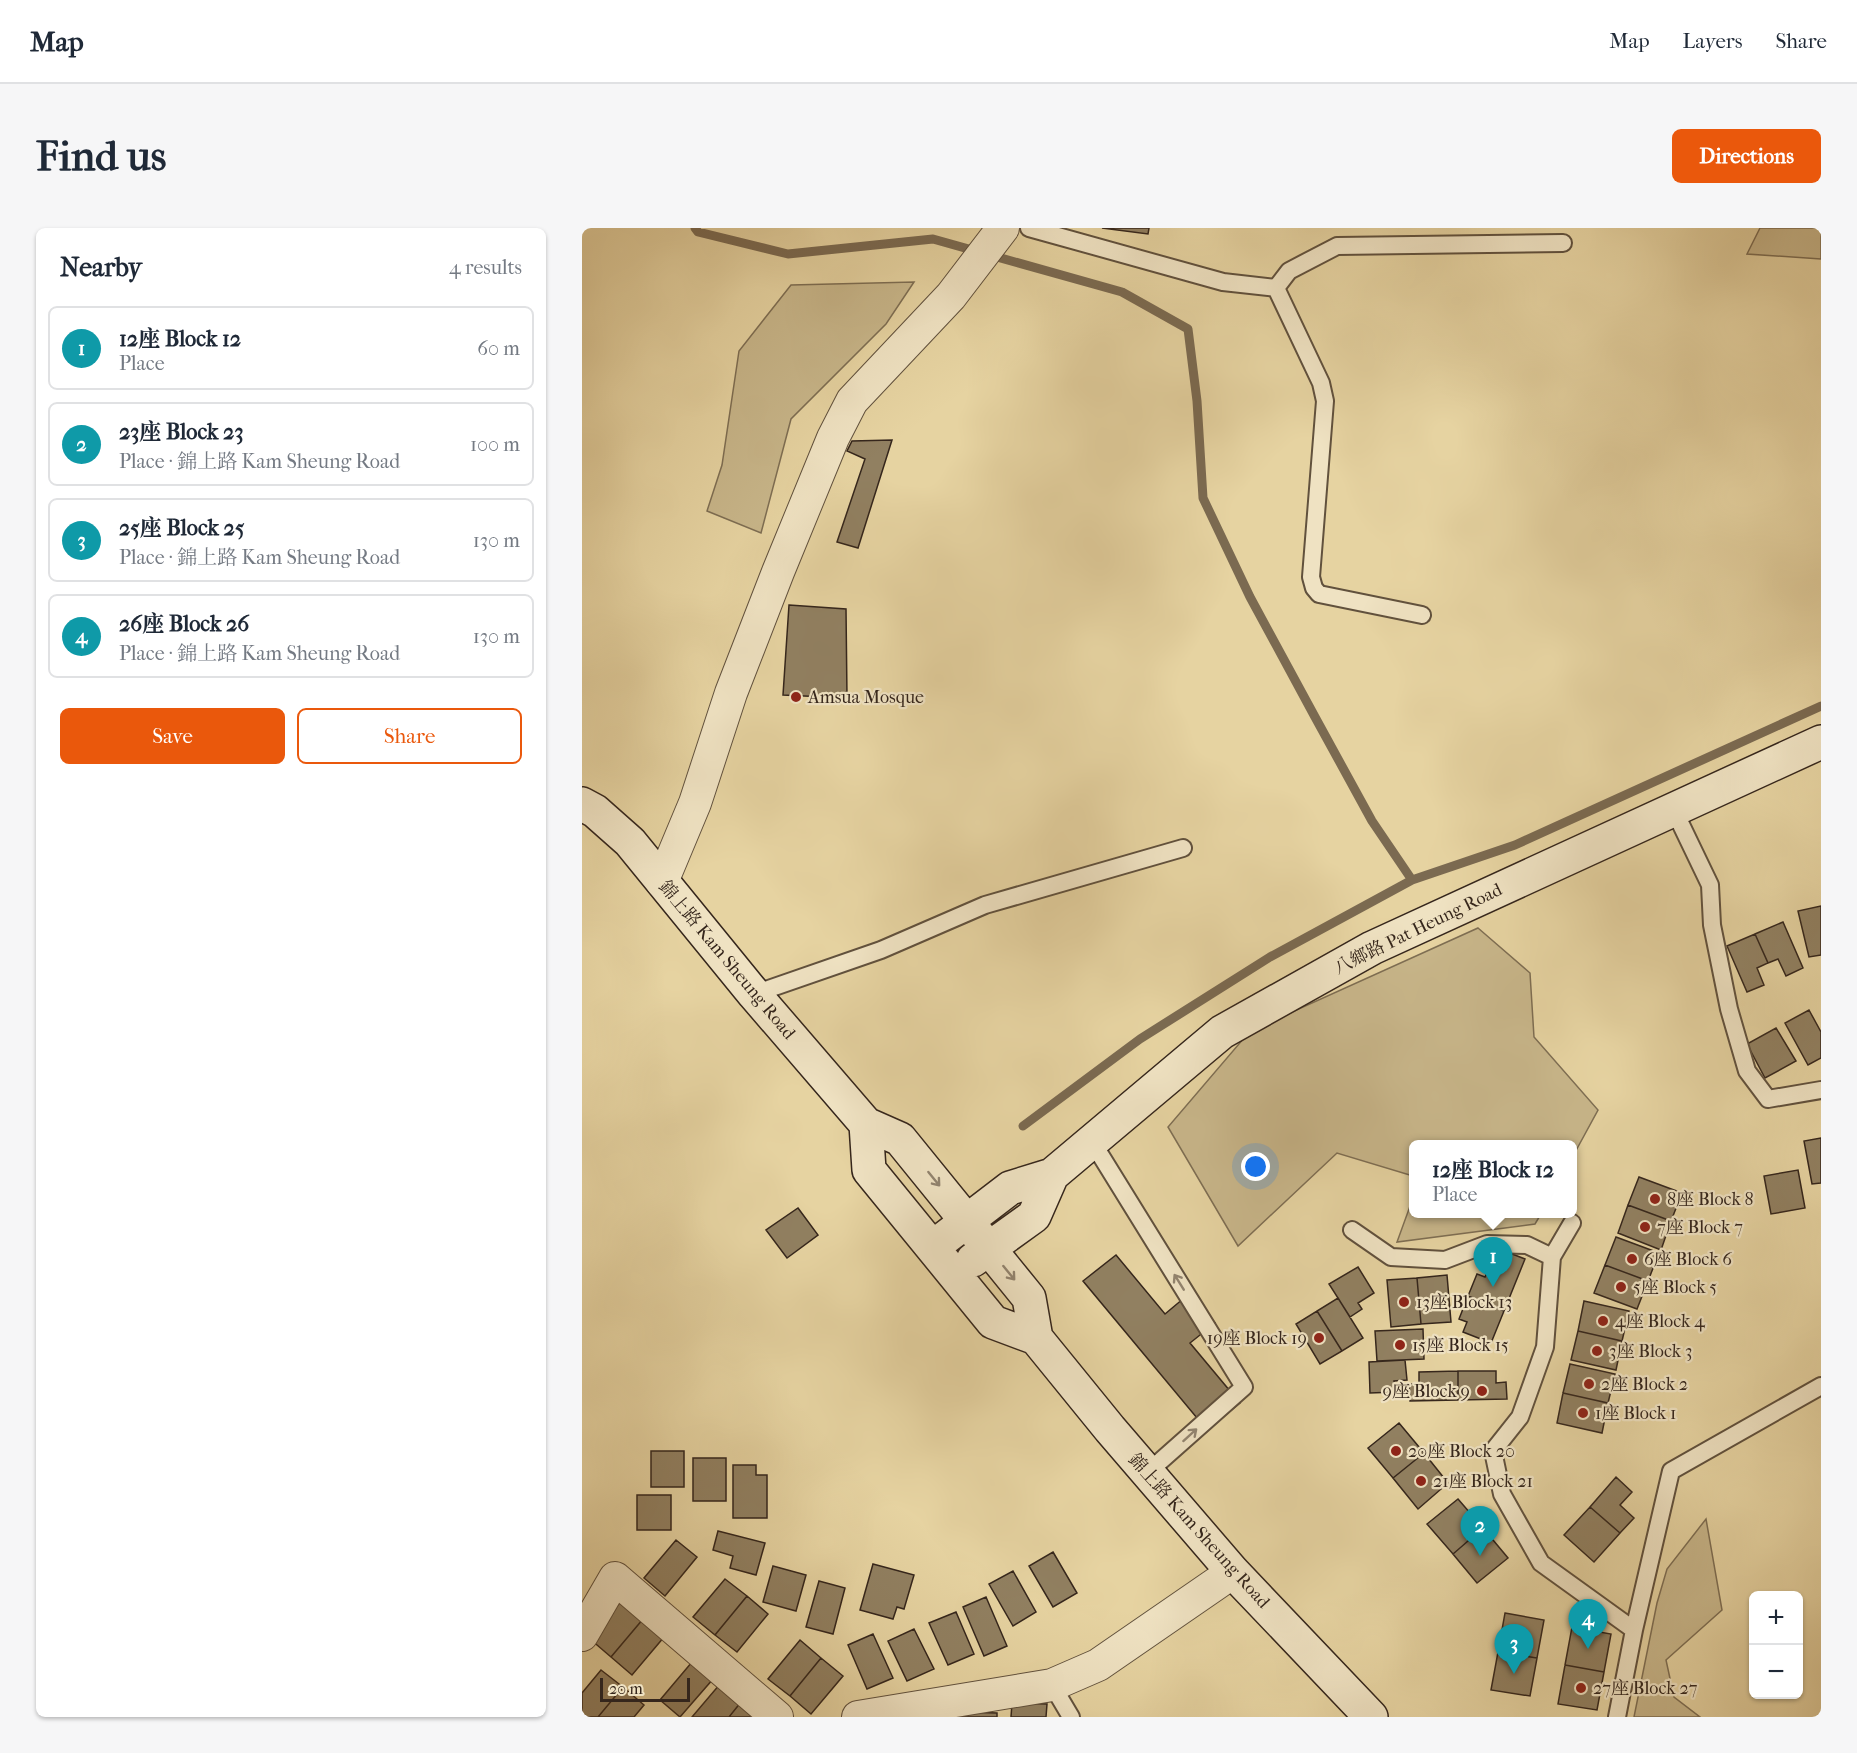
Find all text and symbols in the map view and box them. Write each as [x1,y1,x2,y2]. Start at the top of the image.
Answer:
text: Map [30,25,84,58]
text: Map [1609,29,1650,53]
text: Layers [1683,29,1742,53]
text: Share [1775,29,1827,53]
button: Directions [1672,129,1821,183]
text: Find us [36,132,166,181]
text: Nearby [60,252,142,283]
text: 4 results [449,256,522,279]
text: 12座 Block 12 [119,326,241,352]
text: 1 [78,337,85,360]
text: 60 m [477,337,520,360]
text: Place [119,352,165,375]
text: 23座 Block 23 [119,419,243,445]
text: 2 [76,433,87,456]
text: 100 m [470,433,520,456]
text: Place · 錦上路 Kam Sheung Road [119,450,400,473]
text: 25座 Block 25 [119,515,244,541]
text: 3 [77,529,86,552]
text: 130 m [473,529,520,552]
text: Place · 錦上路 Kam Sheung Road [119,546,400,569]
text: 26座 Block 26 [119,611,249,637]
text: 4 [76,625,87,648]
text: 130 m [473,625,520,648]
text: Place · 錦上路 Kam Sheung Road [119,642,400,665]
place label: Amsua Mosque [807,687,924,708]
marker: Amsua Mosque [789,690,803,704]
button: Save [60,708,285,764]
button: Share [297,708,522,764]
street label: 錦上路 Kam Sheung Road [654,876,800,1044]
street label: 八鄉路 Pat Heung Road [1331,879,1506,979]
popup [1409,1140,1577,1218]
your location [1241,1152,1270,1181]
text: 12座 Block 12 [1432,1157,1554,1183]
one-way arrow [927,1171,940,1187]
text: Place [1432,1183,1478,1206]
place label: 8座 Block 8 [1667,1189,1754,1210]
marker: 8座 Block 8 [1648,1192,1662,1206]
place label: 7座 Block 7 [1657,1217,1743,1238]
marker: 7座 Block 7 [1638,1220,1652,1234]
pin: 1 [1474,1238,1512,1287]
place label: 6座 Block 6 [1644,1249,1732,1270]
marker: 6座 Block 6 [1625,1252,1639,1266]
one-way arrow [1003,1265,1016,1281]
one-way arrow [1173,1274,1185,1291]
place label: 5座 Block 5 [1633,1277,1717,1298]
marker: 5座 Block 5 [1614,1280,1628,1294]
place label: 13座 Block 13 [1416,1292,1512,1313]
marker: 13座 Block 13 [1397,1295,1411,1309]
place label: 4座 Block 4 [1615,1311,1705,1332]
marker: 4座 Block 4 [1596,1314,1610,1328]
place label: 19座 Block 19 [1207,1328,1307,1349]
marker: 19座 Block 19 [1312,1331,1326,1345]
place label: 15座 Block 15 [1412,1335,1509,1356]
marker: 15座 Block 15 [1393,1338,1407,1352]
place label: 3座 Block 3 [1609,1341,1692,1362]
marker: 3座 Block 3 [1590,1344,1604,1358]
place label: 2座 Block 2 [1601,1374,1688,1395]
marker: 2座 Block 2 [1582,1377,1596,1391]
place label: 9座 Block 9 [1383,1381,1470,1402]
marker: 9座 Block 9 [1475,1384,1489,1398]
place label: 1座 Block 1 [1595,1403,1676,1424]
marker: 1座 Block 1 [1576,1406,1590,1420]
one-way arrow [1183,1428,1198,1442]
place label: 20座 Block 20 [1408,1441,1515,1462]
marker: 20座 Block 20 [1389,1444,1403,1458]
street label: 錦上路 Kam Sheung Road [1124,1449,1274,1613]
place label: 21座 Block 21 [1433,1471,1533,1492]
marker: 21座 Block 21 [1414,1474,1428,1488]
pin: 2 [1460,1506,1500,1556]
map controls [1749,1591,1803,1699]
button: + [1749,1591,1803,1645]
pin: 4 [1568,1600,1608,1649]
pin: 3 [1494,1624,1534,1674]
button: − [1749,1645,1803,1699]
scale bar [600,1675,690,1702]
place label: 27座 Block 27 [1593,1678,1698,1699]
text: 20 m [609,1679,643,1698]
marker: 27座 Block 27 [1574,1681,1588,1695]

